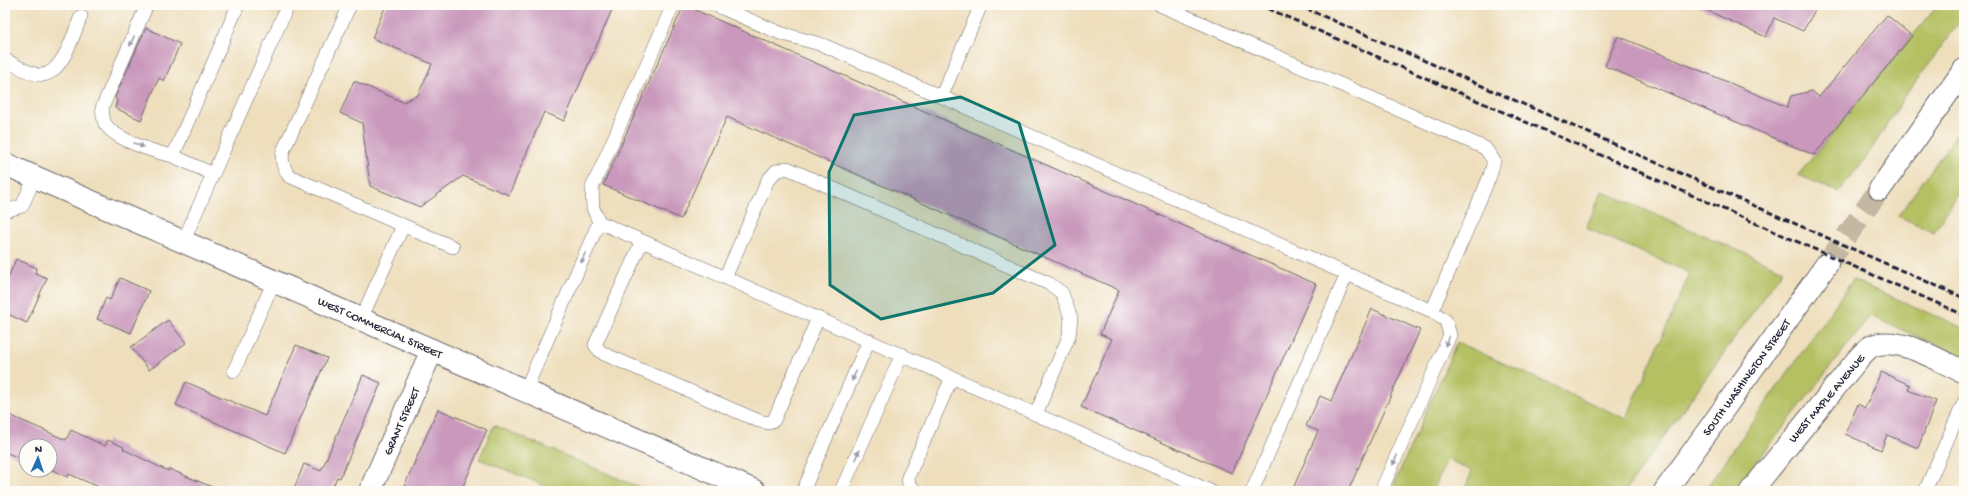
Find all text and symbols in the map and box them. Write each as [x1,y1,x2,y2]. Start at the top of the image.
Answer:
one-way arrow [128,35,134,47]
one-way arrow [133,142,145,148]
one-way arrow [580,252,586,263]
street label: WEST COMMERCIAL STREET [315,295,445,363]
street label: SOUTH WASHINGTON STREET [1701,316,1795,439]
one-way arrow [1444,335,1451,347]
street label: WEST MAPLE AVENUE [1787,352,1869,446]
one-way arrow [850,370,856,382]
street label: GRANT STREET [382,385,424,458]
north arrow [18,438,58,478]
text: N [35,444,42,456]
one-way arrow [854,450,860,461]
one-way arrow [1392,454,1398,466]

